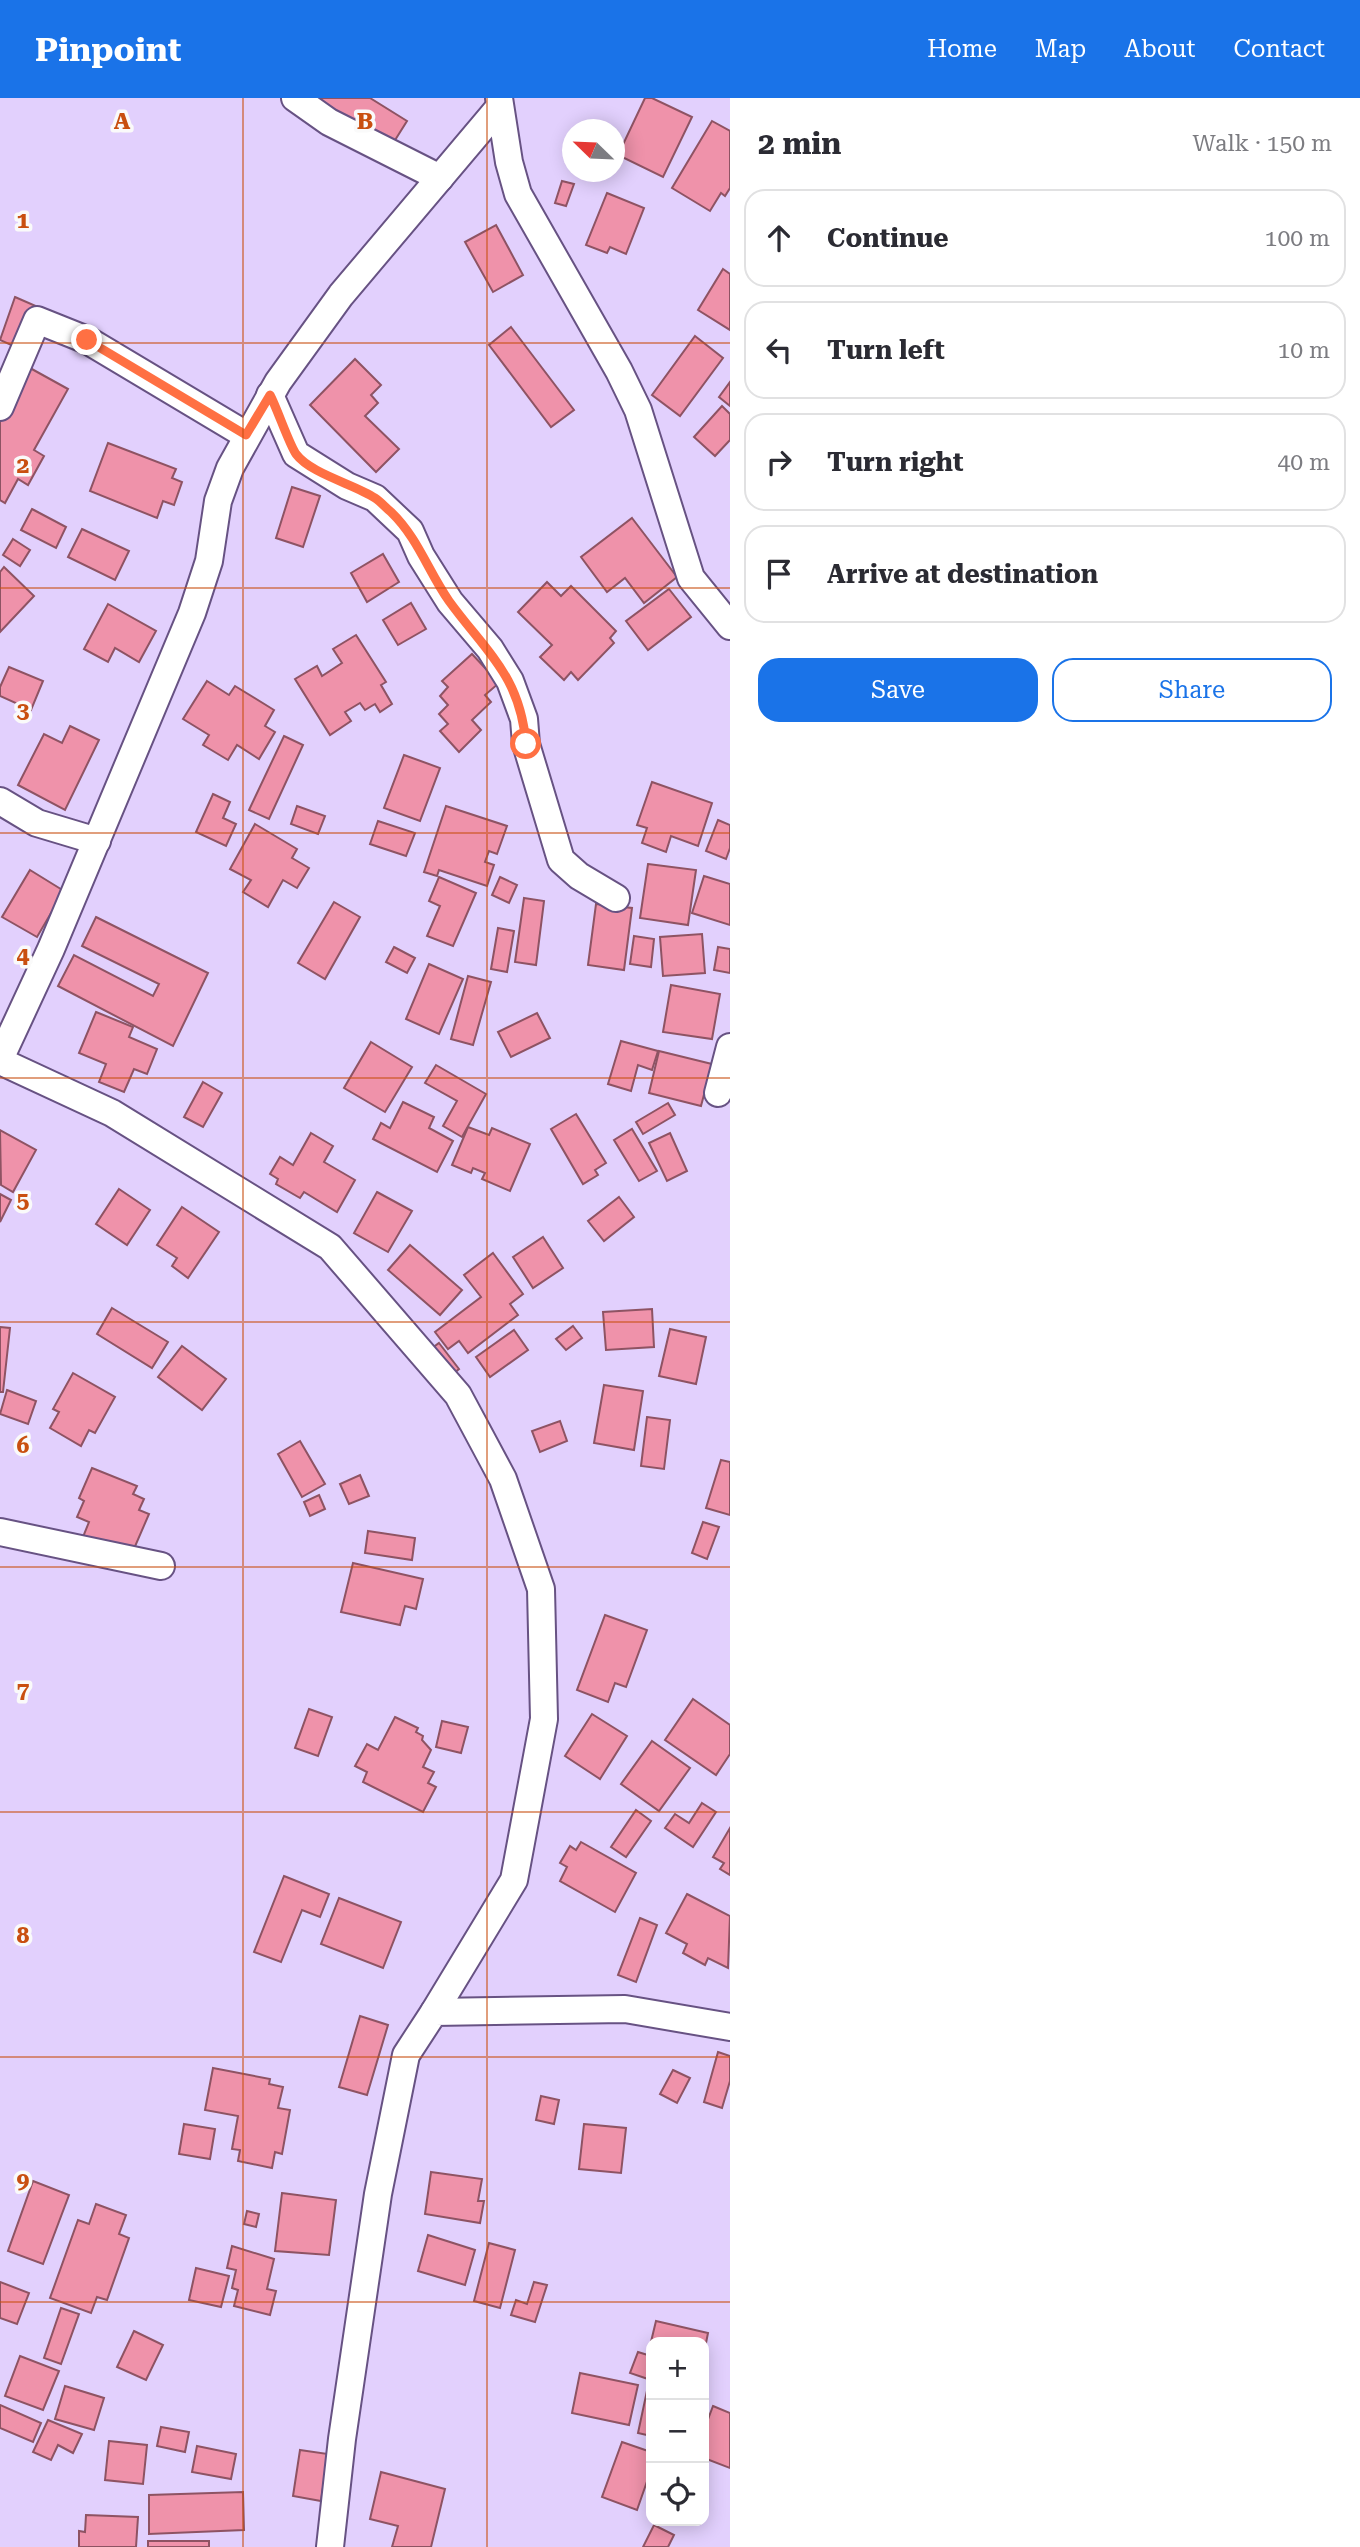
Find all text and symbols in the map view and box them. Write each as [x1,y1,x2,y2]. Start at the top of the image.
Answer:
text: Pinpoint [35,30,181,69]
text: Home [927,35,997,63]
text: Map [1035,35,1086,63]
text: About [1124,35,1195,63]
text: Contact [1233,35,1325,63]
text: A [114,108,131,135]
text: B [357,108,373,135]
north arrow [562,119,625,182]
text: 2 min [758,126,841,161]
text: Walk · 150 m [1193,130,1332,157]
text: 1 [17,207,30,234]
icon: ahead [760,219,798,257]
text: Continue [827,223,949,253]
text: 100 m [1265,225,1330,252]
route end [71,324,102,355]
icon: left [760,331,798,369]
text: Turn left [827,335,945,365]
text: 10 m [1277,337,1330,364]
icon: right [760,443,798,481]
text: Turn right [827,447,963,477]
text: 40 m [1277,449,1330,476]
text: 2 [17,452,29,479]
icon: arrive [760,555,798,593]
text: Arrive at destination [827,559,1098,589]
button: Save [758,658,1038,722]
button: Share [1052,658,1332,722]
text: 3 [17,697,30,724]
route start [510,728,541,759]
text: 4 [17,942,30,969]
text: 5 [17,1187,30,1214]
text: 6 [17,1432,30,1459]
text: 7 [17,1677,30,1704]
text: 8 [17,1922,30,1949]
text: 9 [17,2167,30,2194]
map controls [646,2337,709,2526]
button: + [646,2337,709,2400]
button: − [646,2400,709,2463]
button: locate [646,2463,709,2526]

